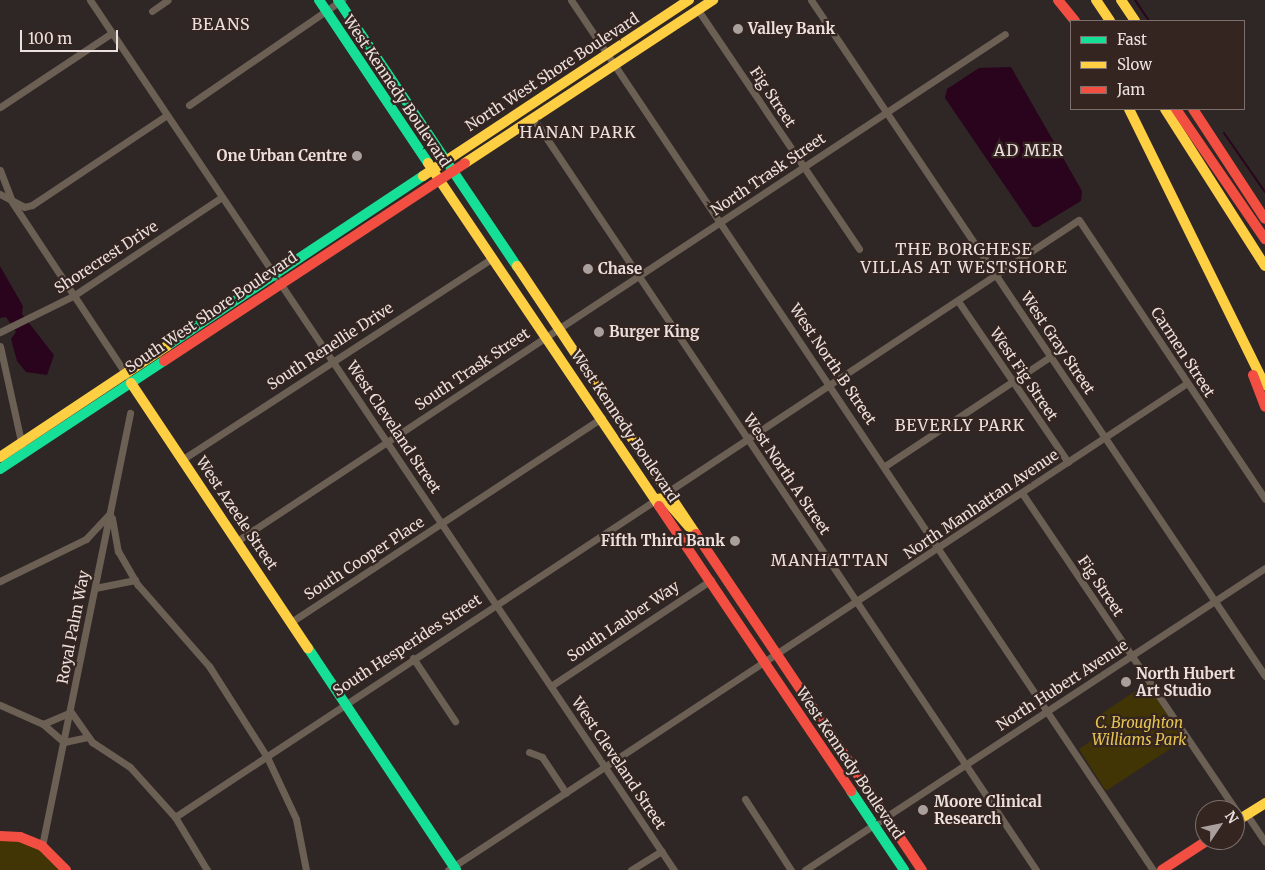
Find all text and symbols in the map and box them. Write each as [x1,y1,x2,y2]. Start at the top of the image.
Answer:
street label: North West Shore Boulevard [462,9,642,135]
street label: West Kennedy Boulevard [339,12,455,170]
district label: BEANS [191,14,251,34]
scale bar [22,20,120,52]
place label: Valley Bank [748,20,835,38]
legend [1070,20,1245,110]
marker: Valley Bank [732,23,744,35]
text: 100 m [28,29,72,48]
text: Fast [1117,30,1147,49]
text: Slow [1117,55,1152,74]
street label: Fig Street [746,63,800,131]
text: Jam [1117,80,1145,99]
district label: HANAN PARK [518,122,638,142]
street label: North Trask Street [707,129,829,219]
district label: AD MER [993,140,1065,160]
place label: One Urban Centre [216,147,347,165]
marker: One Urban Centre [351,150,363,162]
street label: Shorecrest Drive [51,217,161,297]
district label: THE BORGHESE VILLAS AT WESTSHORE [858,239,1070,277]
street label: South West Shore Boulevard [122,248,300,376]
place label: Chase [598,260,642,278]
marker: Chase [582,263,594,275]
street label: West Gray Street [1017,289,1099,397]
street label: South Renellie Drive [264,299,396,393]
street label: West North B Street [786,300,880,428]
street label: Carmen Street [1147,304,1219,400]
place label: Burger King [609,323,699,341]
street label: South Trask Street [411,324,533,414]
street label: West Fig Street [986,324,1062,424]
marker: Burger King [593,326,605,338]
street label: West Kennedy Boulevard [567,347,683,505]
street label: West Cleveland Street [343,357,445,497]
street label: West North A Street [740,410,834,538]
district label: BEVERLY PARK [893,415,1027,435]
street label: North Manhattan Avenue [900,445,1062,563]
street label: West Azeele Street [192,453,282,573]
street label: South Cooper Place [301,513,427,603]
place label: Fifth Third Bank [601,532,725,550]
marker: Fifth Third Bank [729,535,741,547]
district label: MANHATTAN [770,550,890,570]
street label: Fig Street [1074,552,1128,620]
street label: Royal Palm Way [53,569,93,685]
street label: South Lauber Way [563,577,683,665]
street label: South Hesperides Street [329,590,485,700]
street label: North Hubert Avenue [993,636,1131,734]
place label: North Hubert Art Studio [1136,664,1235,699]
marker: North Hubert Art Studio [1120,676,1132,688]
street label: West Kennedy Boulevard [792,684,908,842]
street label: West Cleveland Street [568,693,670,833]
park label: C. Broughton Williams Park [1092,713,1186,748]
place label: Moore Clinical Research [934,792,1042,827]
north arrow [1195,800,1245,850]
marker: Moore Clinical Research [916,803,930,817]
text: N [1221,808,1242,827]

